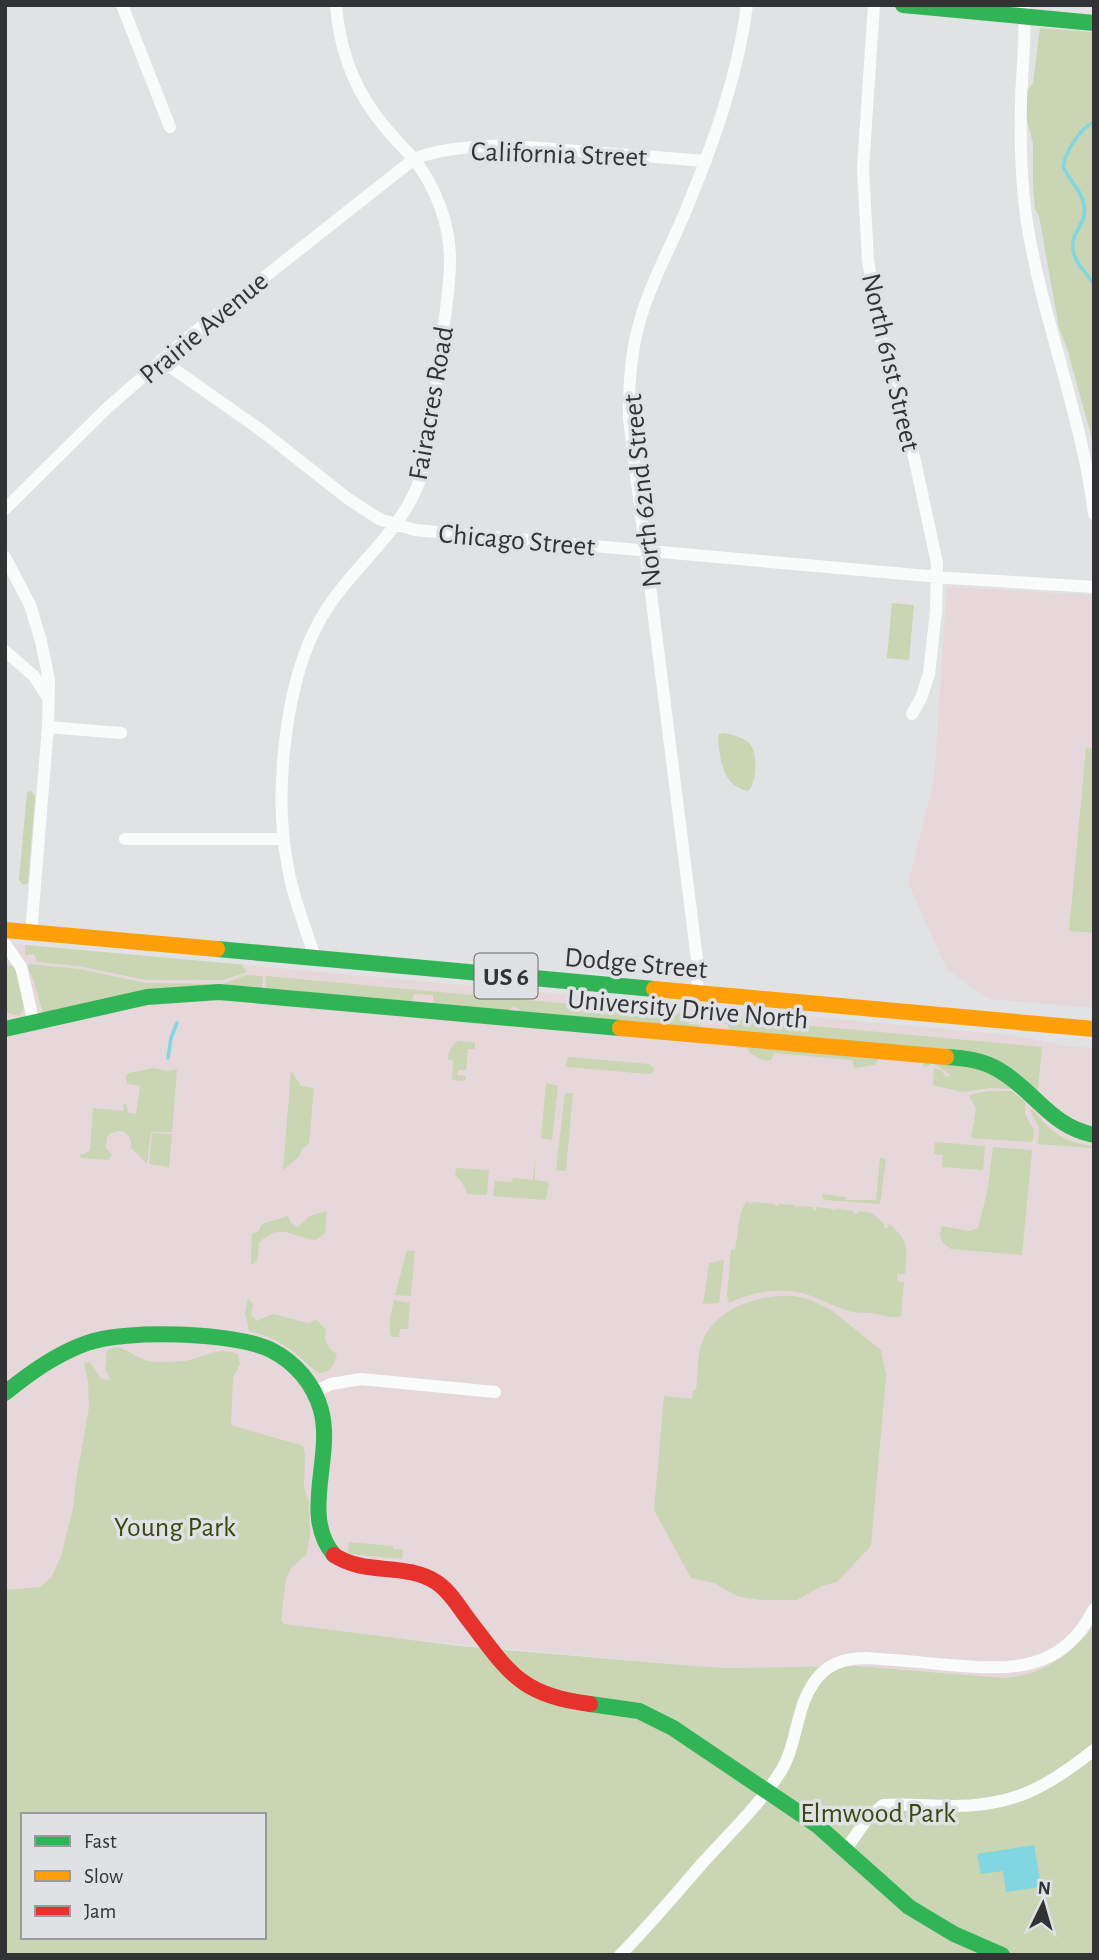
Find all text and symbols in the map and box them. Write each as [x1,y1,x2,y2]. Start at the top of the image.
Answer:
street label: California Street [470,138,648,172]
street label: Prairie Avenue [135,267,274,390]
street label: North 61st Street [856,271,924,454]
street label: Fairacres Road [405,324,459,483]
street label: North 62nd Street [619,393,667,589]
street label: Chicago Street [437,520,596,562]
street label: Dodge Street [563,944,709,984]
road number: US 6 [475,953,538,998]
street label: University Drive North [566,986,809,1034]
park label: Young Park [114,1514,236,1542]
park label: Elmwood Park [800,1800,956,1828]
legend [21,1813,266,1939]
text: Fast [84,1831,117,1852]
text: Slow [84,1866,123,1887]
north arrow [1008,1869,1078,1939]
text: N [1037,1879,1052,1899]
text: Jam [84,1901,116,1922]

